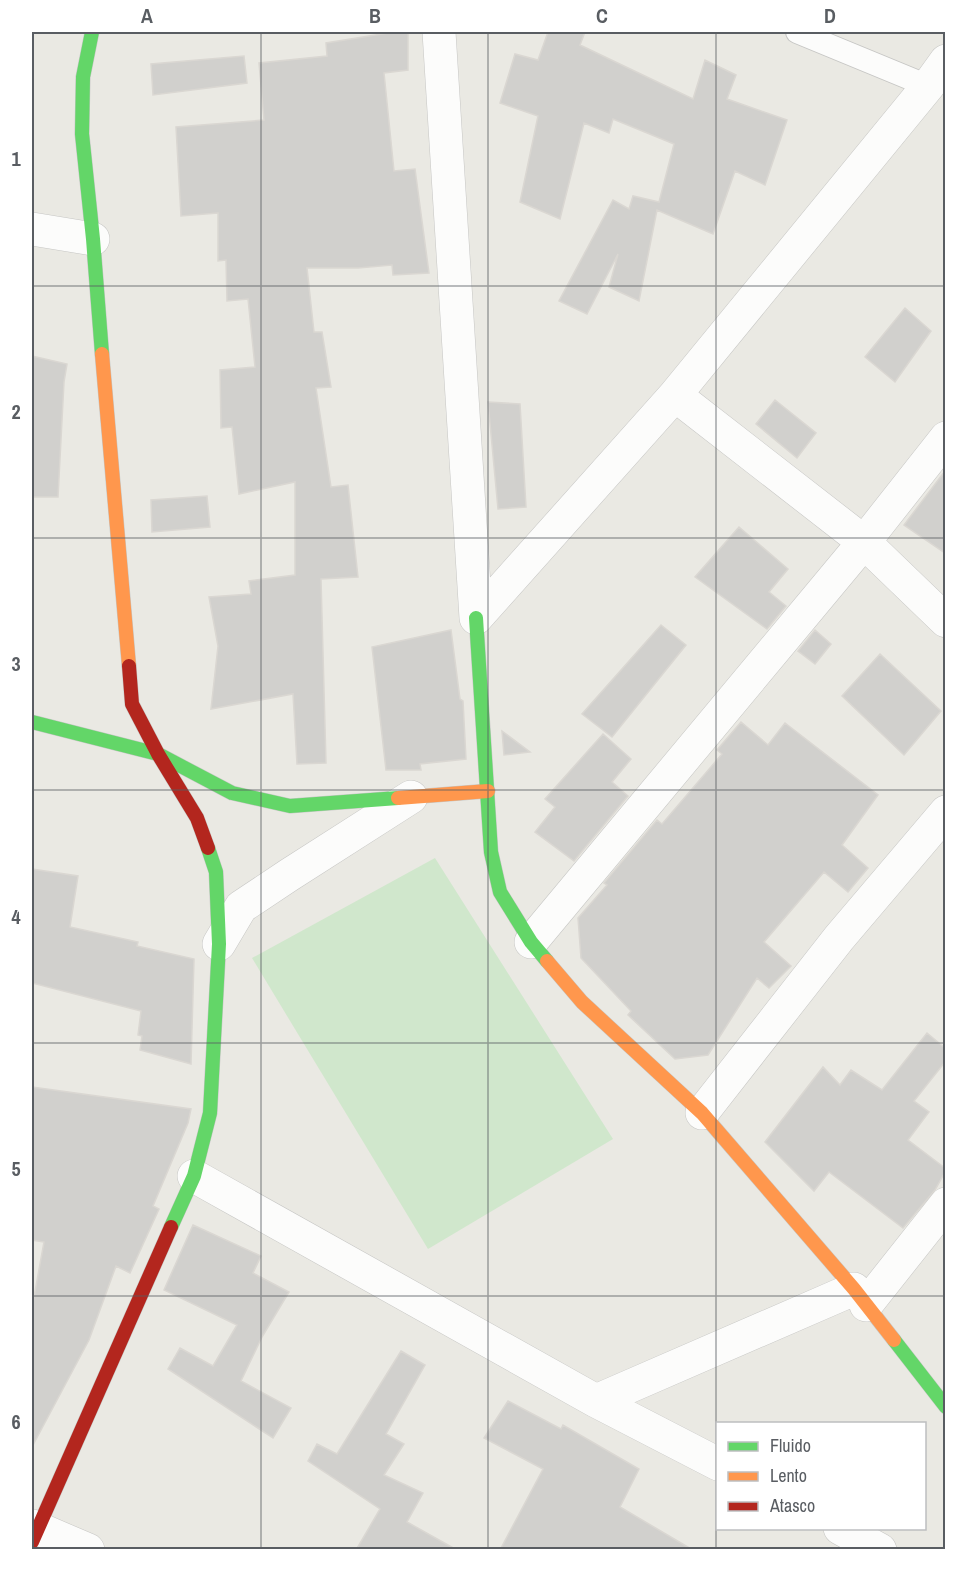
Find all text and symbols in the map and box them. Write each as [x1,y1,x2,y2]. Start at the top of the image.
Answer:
text: A [141,2,153,29]
text: B [369,2,381,29]
text: C [596,2,608,29]
text: D [824,2,836,29]
text: 1 [11,145,21,172]
text: 2 [11,398,21,425]
text: 3 [11,650,21,677]
text: 4 [11,903,21,930]
text: 5 [11,1155,21,1182]
text: 6 [11,1408,21,1435]
legend [716,1422,926,1530]
text: Fluido [770,1433,811,1458]
text: Lento [770,1463,807,1488]
text: Atasco [769,1493,815,1518]

